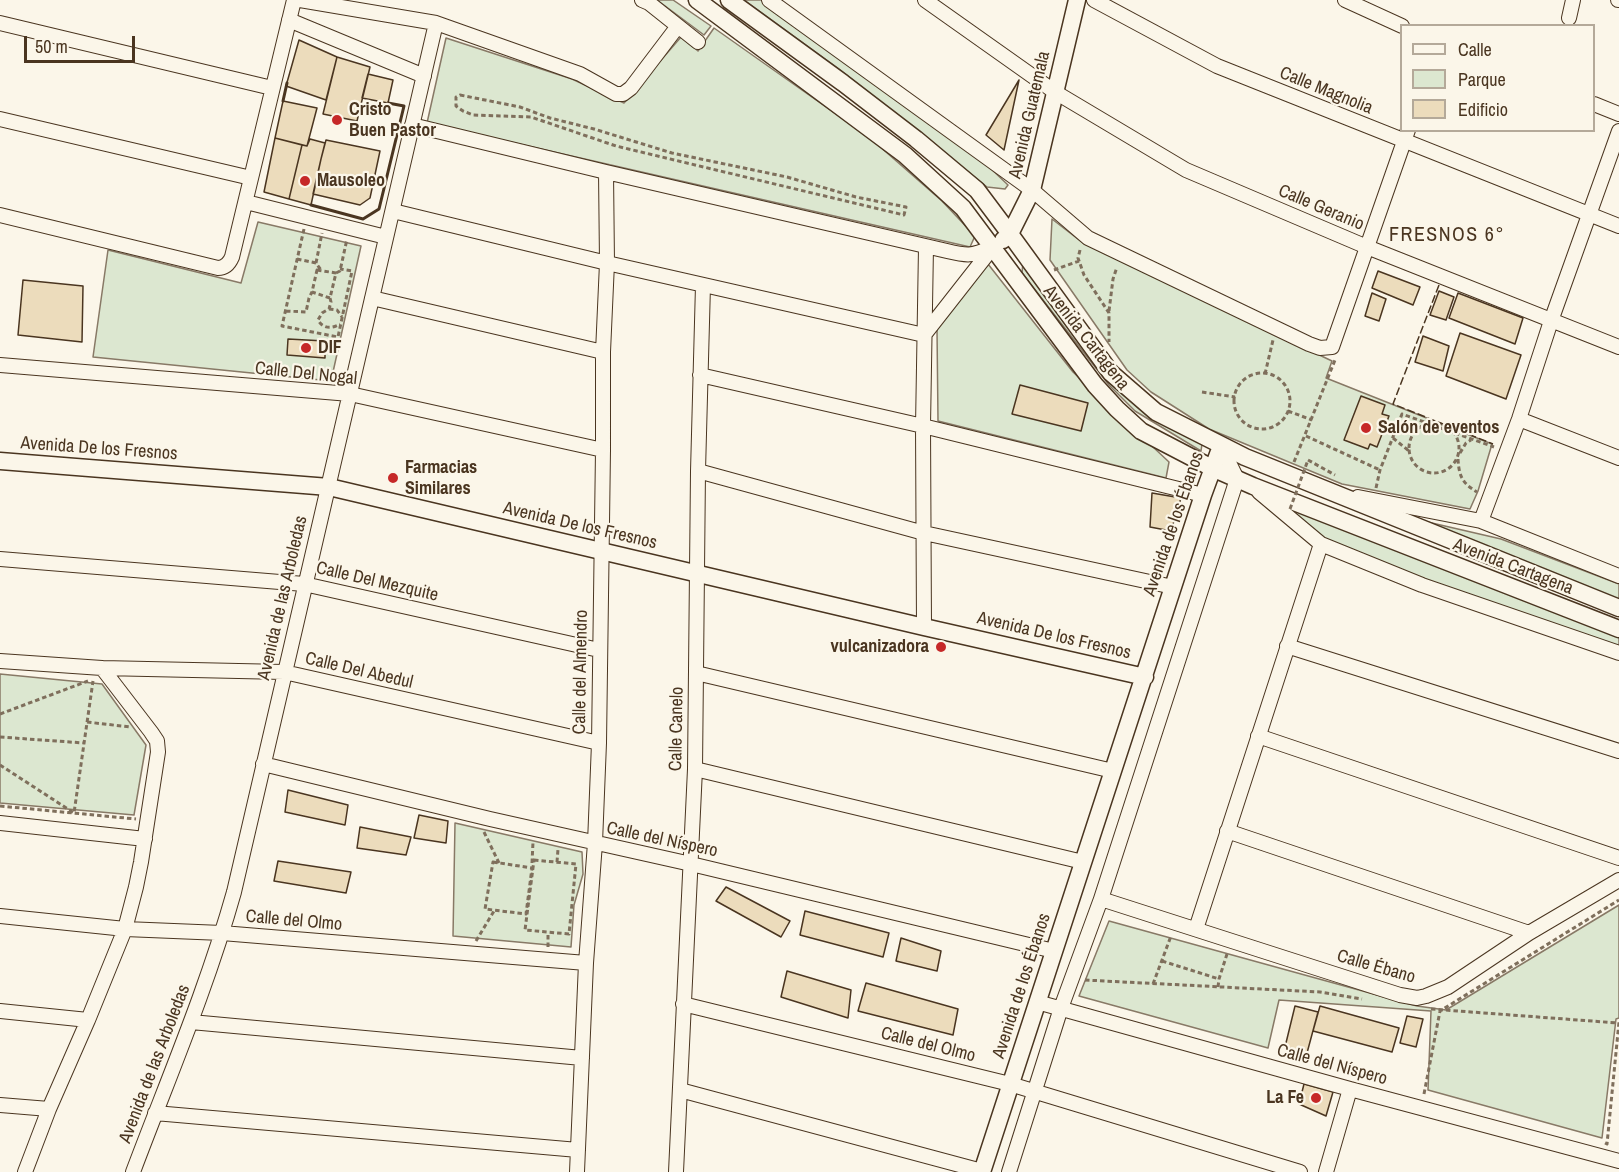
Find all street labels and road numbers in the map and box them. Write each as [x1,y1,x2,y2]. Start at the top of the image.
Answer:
street label: Avenida Guatemala [1005,49,1055,181]
street label: Calle Magnolia [1276,63,1376,119]
street label: Calle Geranio [1275,180,1367,236]
street label: Avenida Cartagena [1038,281,1134,395]
street label: Calle Del Nogal [254,358,358,390]
street label: Avenida De los Fresnos [20,433,178,465]
street label: Avenida de los Ébanos [1139,449,1209,599]
street label: Avenida De los Fresnos [501,498,659,554]
street label: Avenida de las Arboledas [254,514,312,682]
street label: Avenida Cartagena [1450,534,1576,600]
street label: Calle Del Mezquite [314,557,440,607]
street label: Avenida De los Fresnos [975,608,1133,664]
street label: Calle del Almendro [569,609,593,735]
street label: Calle Del Abedul [303,648,415,694]
street label: Calle Canelo [665,687,689,771]
street label: Calle del Níspero [604,818,720,862]
street label: Calle del Olmo [245,906,343,936]
street label: Avenida de los Ébanos [988,911,1056,1061]
street label: Calle Ébano [1334,946,1418,988]
street label: Avenida de las Arboledas [115,982,195,1146]
street label: Calle del Olmo [878,1023,978,1067]
street label: Calle del Níspero [1275,1040,1389,1090]

